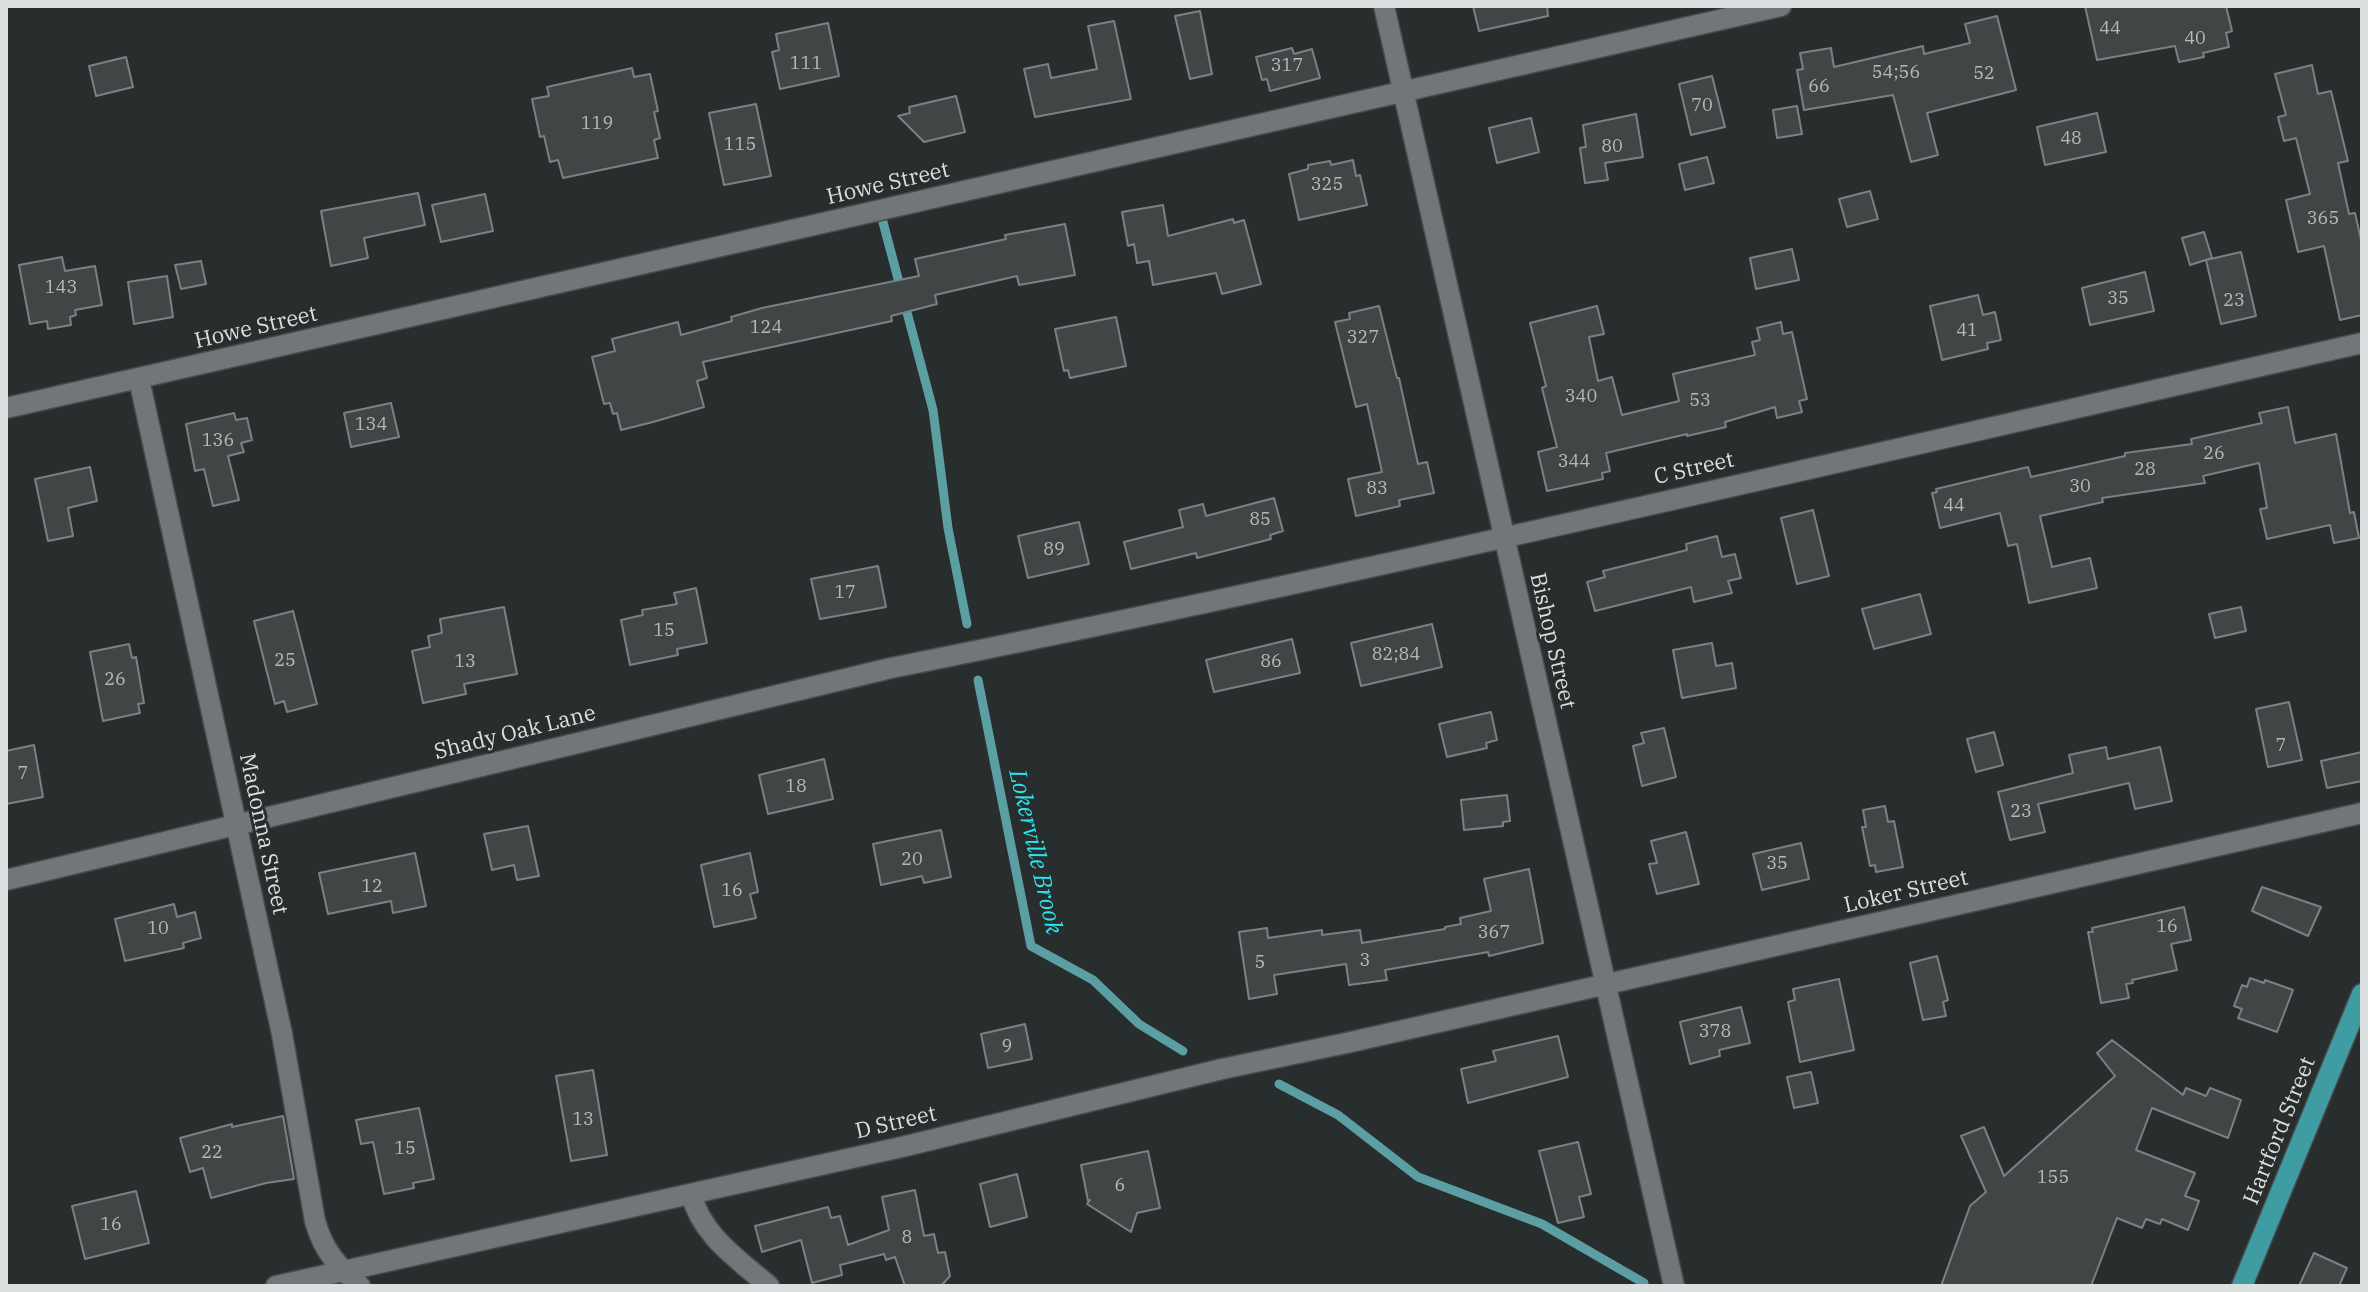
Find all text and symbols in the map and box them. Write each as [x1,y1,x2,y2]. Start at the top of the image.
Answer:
house number: 44 [2099,18,2121,40]
house number: 40 [2184,28,2206,50]
house number: 111 [790,53,822,75]
house number: 317 [1271,55,1303,77]
house number: 54;56 [1872,62,1920,84]
house number: 52 [1973,63,1995,85]
house number: 66 [1808,76,1830,98]
house number: 70 [1691,95,1713,117]
house number: 119 [581,113,613,135]
house number: 48 [2060,128,2082,150]
house number: 115 [724,134,756,156]
house number: 80 [1601,136,1623,158]
street label: Howe Street [824,157,952,211]
house number: 325 [1311,174,1343,196]
house number: 365 [2307,208,2339,230]
house number: 143 [45,277,77,299]
house number: 35 [2107,288,2129,310]
house number: 23 [2223,290,2245,312]
street label: Howe Street [192,301,320,355]
house number: 124 [750,317,782,339]
house number: 41 [1956,320,1978,342]
house number: 327 [1347,327,1379,349]
house number: 340 [1565,386,1597,408]
house number: 53 [1689,390,1711,412]
house number: 134 [355,414,387,436]
house number: 136 [202,430,234,452]
house number: 26 [2203,443,2225,465]
street label: C Street [1651,447,1737,491]
house number: 344 [1558,451,1590,473]
house number: 28 [2134,459,2156,481]
house number: 30 [2069,476,2091,498]
house number: 83 [1366,478,1388,500]
house number: 44 [1943,495,1965,517]
house number: 85 [1249,509,1271,531]
house number: 89 [1043,539,1065,561]
street label: Bishop Street [1524,570,1580,712]
house number: 17 [834,582,856,604]
house number: 15 [653,620,675,642]
house number: 82;84 [1372,644,1420,666]
house number: 25 [274,650,296,672]
house number: 13 [454,651,476,673]
house number: 86 [1260,651,1282,673]
house number: 26 [104,669,126,691]
street label: Shady Oak Lane [431,700,599,766]
house number: 7 [2276,735,2286,757]
street label: Madonna Street [233,751,293,917]
house number: 7 [18,763,28,785]
water label: Lokerville Brook [1002,767,1068,937]
house number: 18 [785,776,807,798]
house number: 23 [2010,801,2032,823]
house number: 20 [901,849,923,871]
house number: 35 [1766,853,1788,875]
street label: Loker Street [1841,865,1971,919]
house number: 12 [361,876,383,898]
house number: 16 [721,880,743,902]
house number: 16 [2156,916,2178,938]
house number: 10 [147,918,169,940]
house number: 367 [1478,922,1510,944]
house number: 3 [1360,950,1370,972]
house number: 5 [1255,952,1265,974]
house number: 378 [1699,1021,1731,1043]
house number: 9 [1002,1036,1012,1058]
street label: Hartford Street [2238,1053,2322,1209]
street label: D Street [853,1101,939,1145]
house number: 13 [572,1109,594,1131]
house number: 15 [394,1138,416,1160]
house number: 22 [201,1142,223,1164]
house number: 155 [2037,1167,2069,1189]
house number: 6 [1115,1175,1125,1197]
house number: 16 [100,1214,122,1236]
house number: 8 [902,1227,912,1249]

